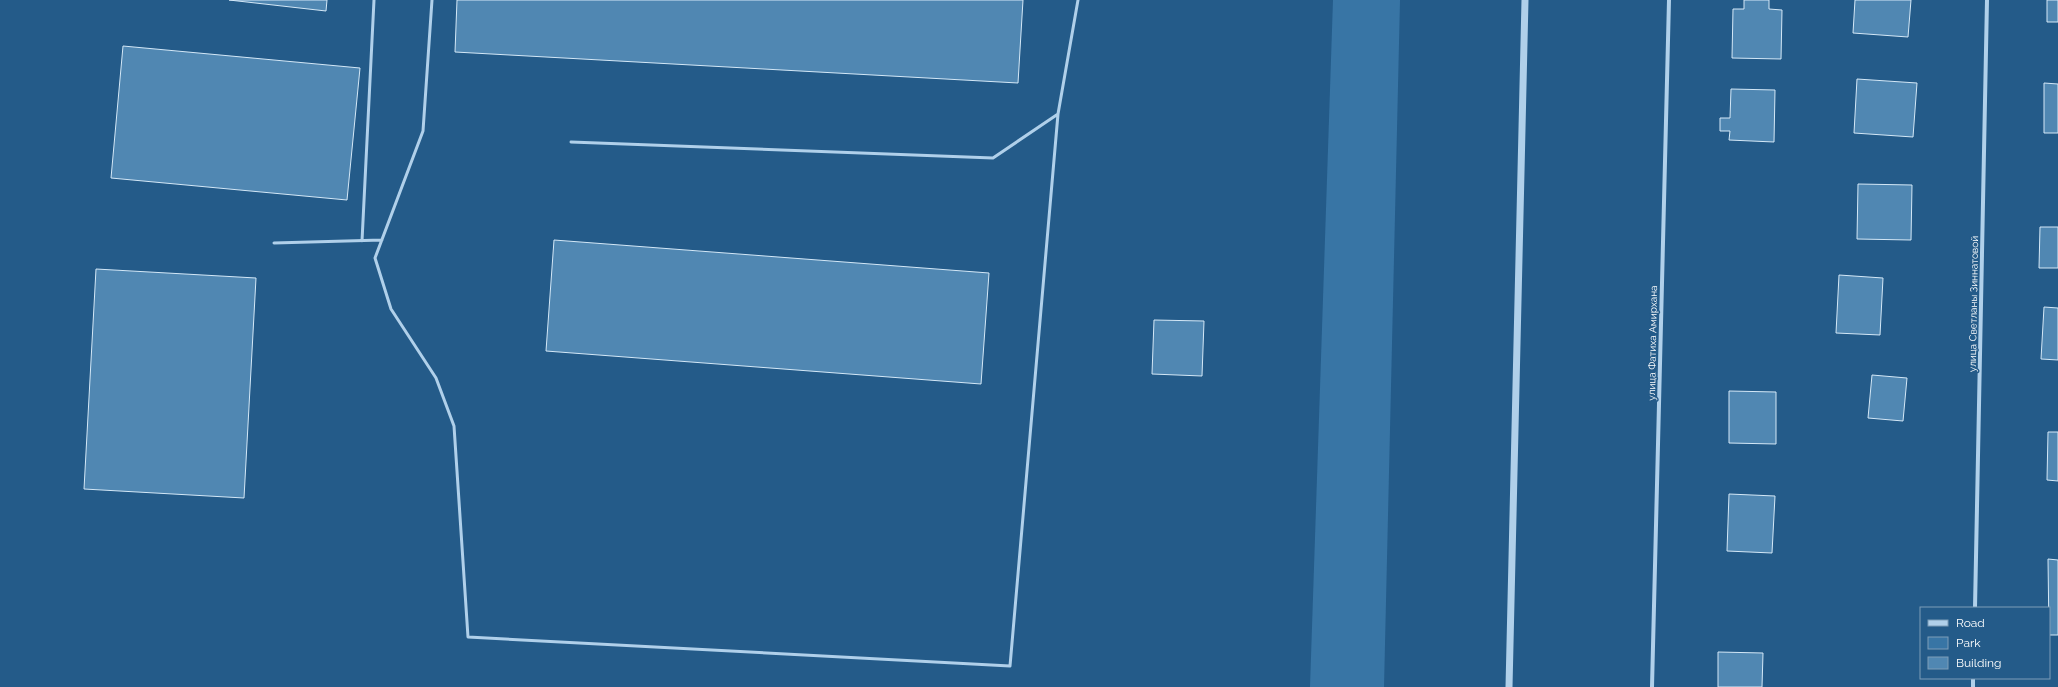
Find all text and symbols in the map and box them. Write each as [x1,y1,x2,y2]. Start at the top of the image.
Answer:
street label: улица Светланы Зиннатовой [1967,236,1980,372]
street label: улица Фатиха Амирхана [1646,285,1659,401]
legend [1920,607,2050,679]
text: Road [1956,616,1985,630]
text: Park [1956,636,1981,650]
text: Building [1956,656,2002,670]

